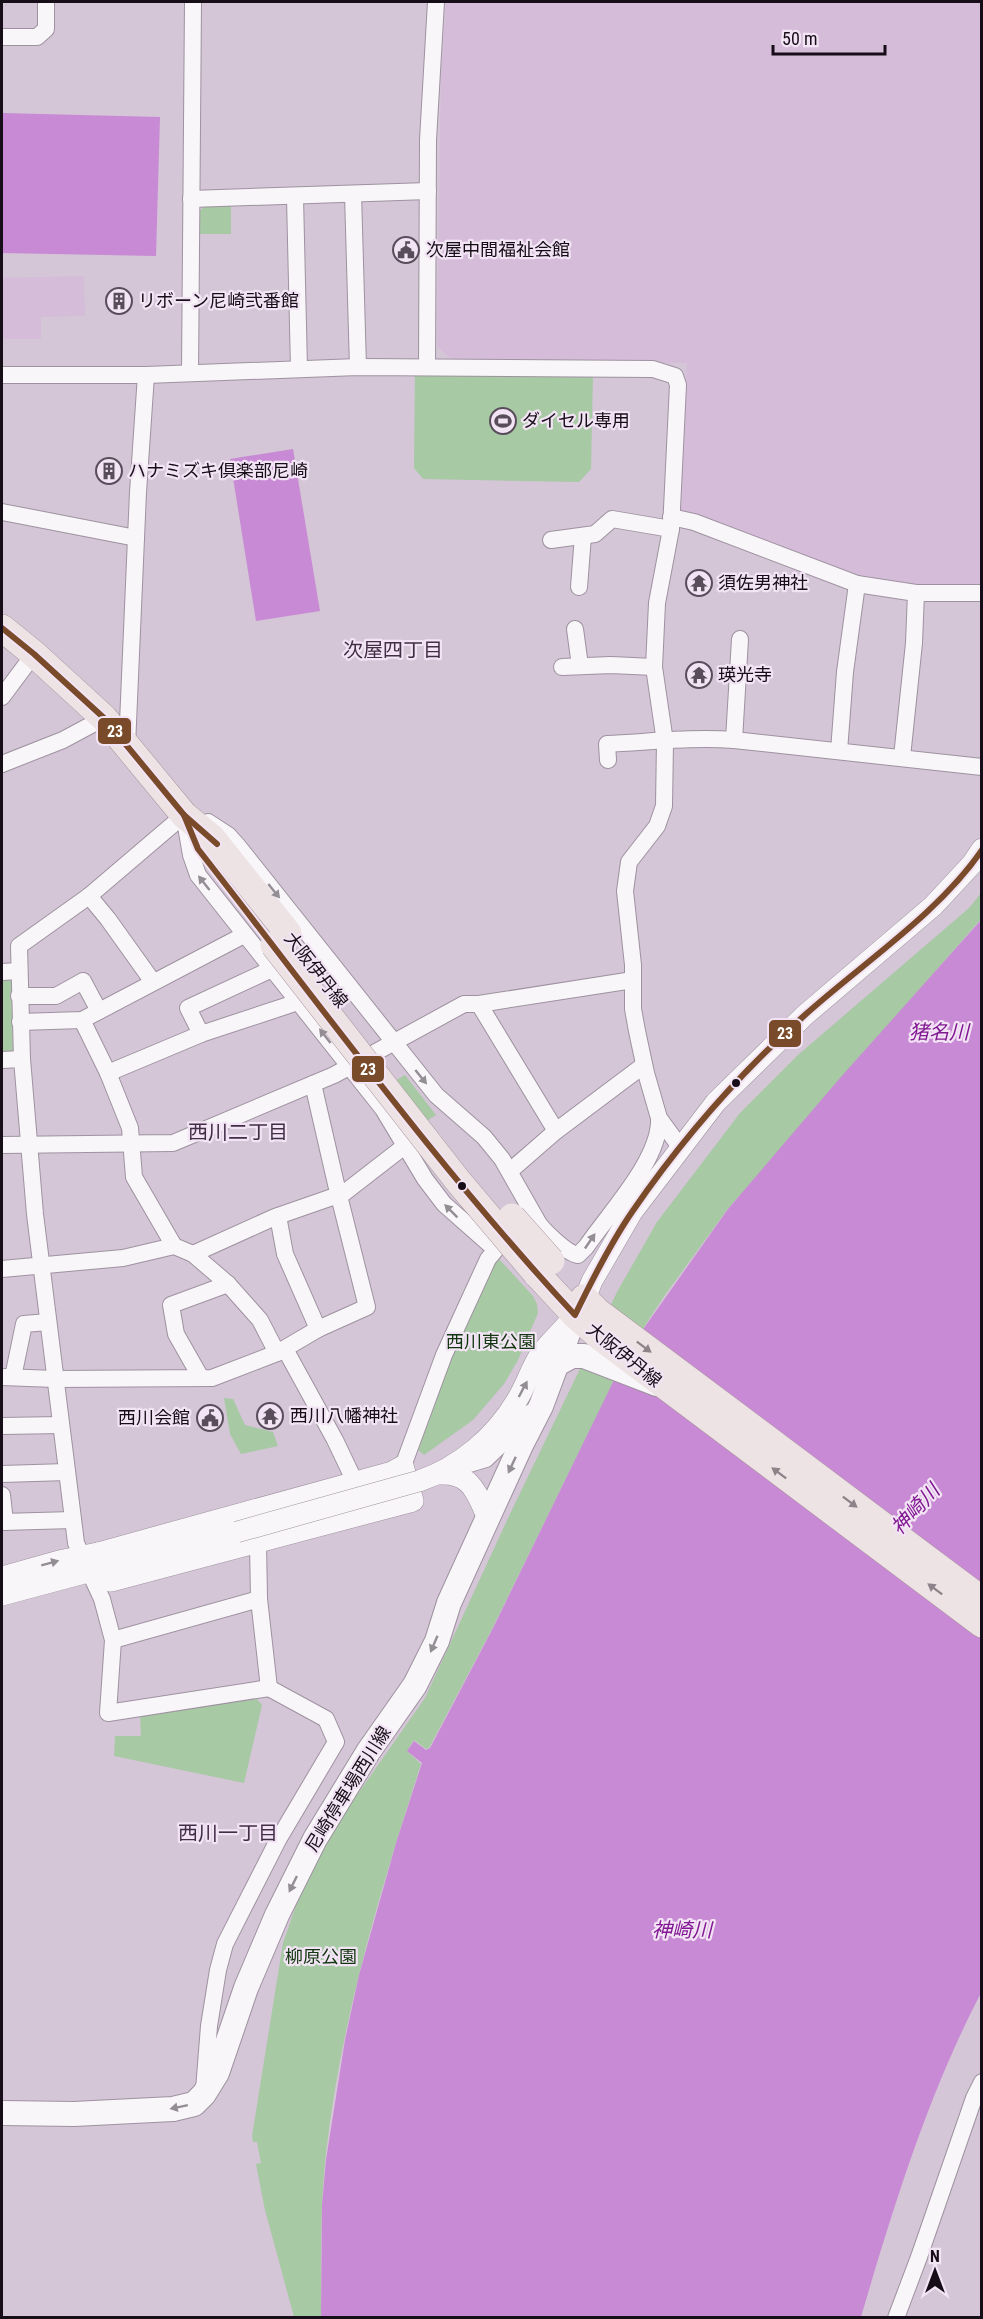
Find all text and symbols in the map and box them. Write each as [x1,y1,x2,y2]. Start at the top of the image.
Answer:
scale bar [773,18,886,56]
text: 50 m [782,28,817,49]
public building icon: 次屋中間福祉会館 [391,235,421,265]
place label: 次屋中間福祉会館 [426,239,570,260]
building icon: リボーン尼崎弐番館 [104,286,134,316]
place label: リボーン尼崎弐番館 [138,290,299,311]
sports icon: ダイセル専用 [488,406,518,436]
place label: ダイセル専用 [522,410,630,431]
building icon: ハナミズキ倶楽部尼崎 [94,456,124,486]
place label: ハナミズキ倶楽部尼崎 [128,460,308,481]
temple icon: 須佐男神社 [684,568,714,598]
place label: 須佐男神社 [718,572,808,593]
district label: 次屋四丁目 [343,638,443,662]
temple icon: 瑛光寺 [684,660,714,690]
place label: 瑛光寺 [718,664,772,685]
line badge: 23 [97,717,132,745]
text: 23 [107,722,123,741]
one-way arrow [198,875,211,891]
one-way arrow [268,883,281,899]
street label: 大阪伊丹線 [280,928,352,1012]
line badge: 23 [768,1019,802,1048]
water label: 猪名川 [909,1020,971,1044]
text: 23 [777,1024,793,1043]
one-way arrow [318,1028,331,1044]
line badge: 23 [351,1055,385,1083]
text: 23 [360,1060,376,1079]
one-way arrow [415,1069,428,1085]
unlabelled marker [730,1077,742,1089]
district label: 西川二丁目 [188,1120,288,1144]
unlabelled marker [456,1180,468,1192]
one-way arrow [444,1204,458,1218]
one-way arrow [585,1232,596,1249]
street label: 大阪伊丹線 [583,1318,666,1391]
park label: 西川東公園 [446,1331,536,1352]
one-way arrow [636,1341,652,1353]
one-way arrow [518,1380,528,1397]
temple icon: 西川八幡神社 [255,1401,285,1431]
public building icon: 西川会館 [195,1403,225,1433]
place label: 西川八幡神社 [290,1405,398,1426]
place label: 西川会館 [118,1407,190,1428]
one-way arrow [507,1457,516,1474]
one-way arrow [771,1467,786,1479]
water label: 神崎川 [886,1477,946,1539]
one-way arrow [843,1496,858,1508]
one-way arrow [41,1558,59,1567]
one-way arrow [927,1584,942,1596]
one-way arrow [429,1636,439,1654]
street label: 尼崎停車場西川線 [301,1722,395,1855]
district label: 西川一丁目 [178,1821,278,1845]
one-way arrow [288,1875,297,1892]
water label: 神崎川 [652,1918,714,1942]
park label: 柳原公園 [285,1946,357,1967]
one-way arrow [169,2103,188,2112]
north arrow [905,2241,965,2301]
text: N [930,2247,940,2266]

